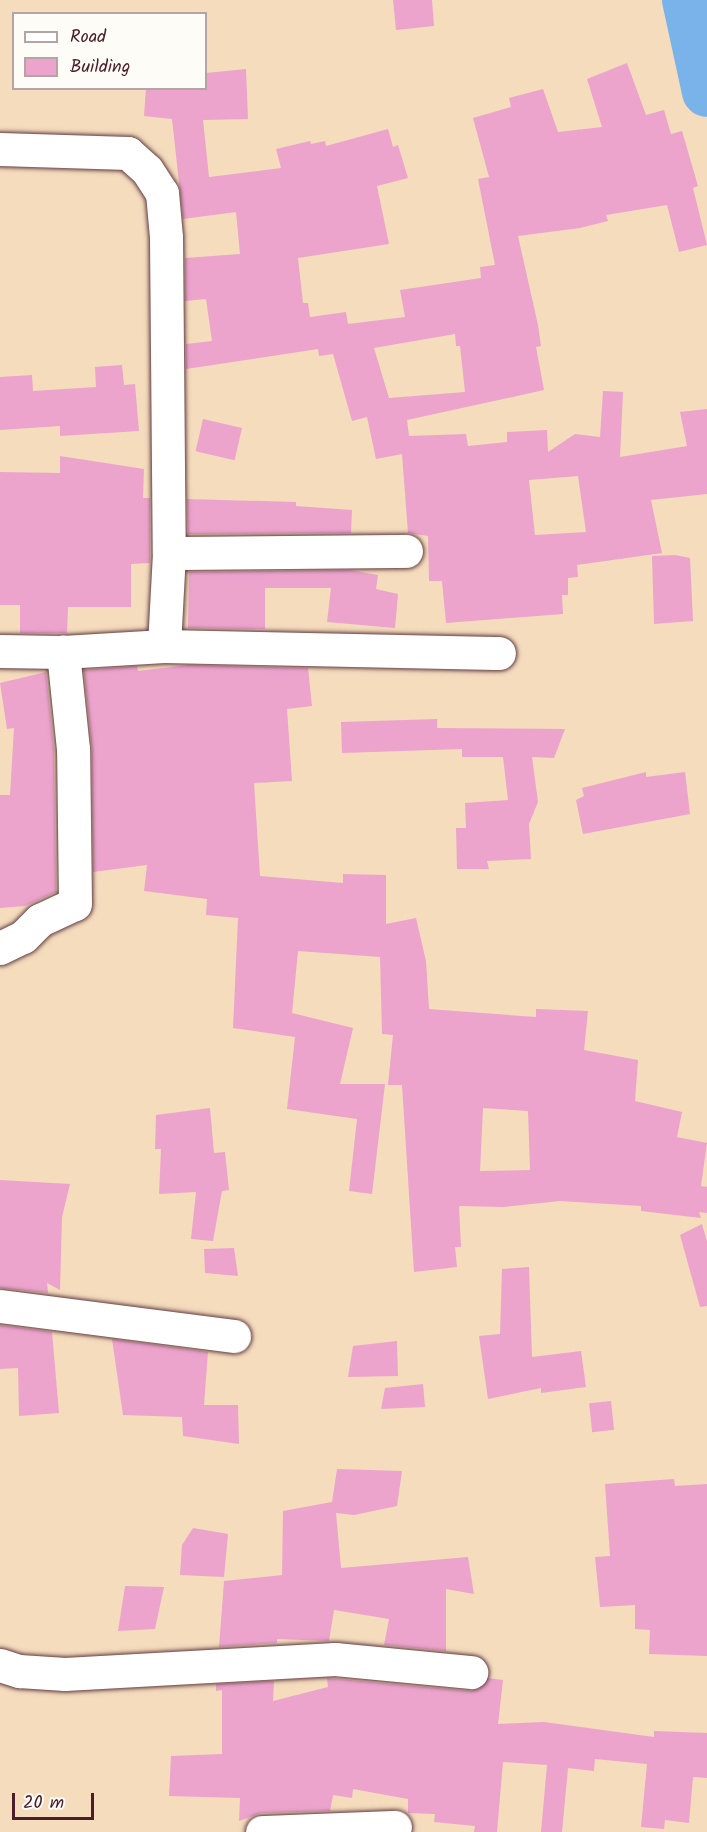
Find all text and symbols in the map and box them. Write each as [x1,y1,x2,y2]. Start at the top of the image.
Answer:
legend [12,12,207,90]
text: Road [70,23,106,52]
text: Building [70,53,130,82]
scale bar [15,1781,98,1819]
text: 20 m [23,1789,64,1818]

